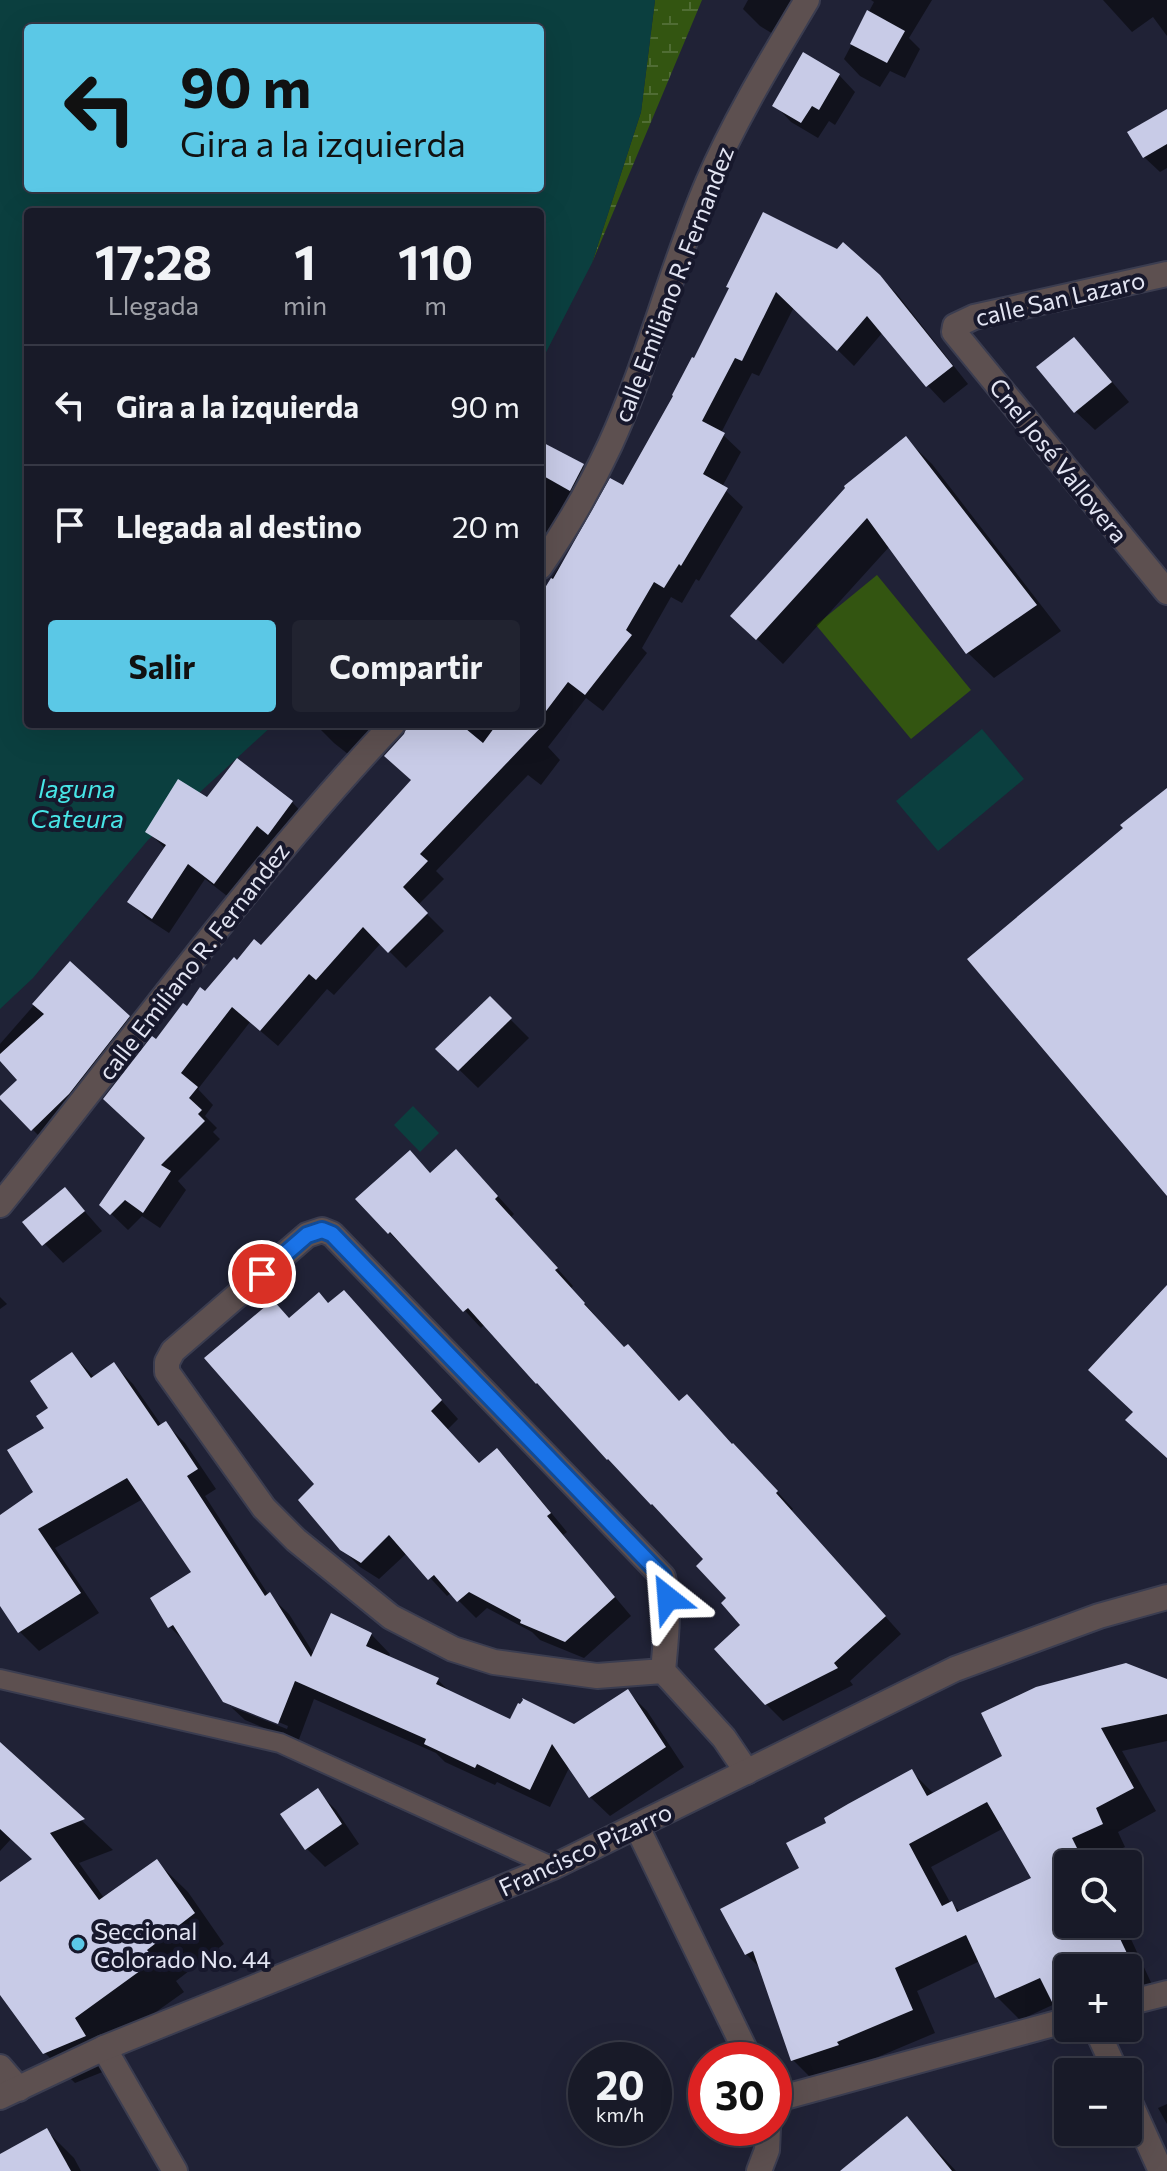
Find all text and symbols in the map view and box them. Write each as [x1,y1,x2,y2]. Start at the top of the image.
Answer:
text: 90 m [180,51,311,120]
icon: left [48,56,152,160]
text: Gira a la izquierda [180,120,466,164]
street label: calle Emiliano R. Fernandez [607,142,739,426]
text: 17:28 [95,231,212,290]
text: 1 [294,231,316,290]
text: 110 [398,231,473,290]
street label: calle San Lazaro [972,264,1148,332]
text: Llegada [108,289,199,320]
text: min [283,289,327,320]
text: m [424,289,447,320]
street label: Cnel José Vallovera [984,372,1134,548]
icon: left [48,383,92,427]
text: Gira a la izquierda [116,387,359,424]
text: 90 m [450,387,520,424]
icon: arrive [48,503,92,547]
text: Llegada al destino [116,507,362,544]
text: 20 m [452,507,520,544]
button: Salir [48,620,276,712]
button: Compartir [292,620,520,712]
water label: laguna Cateura [30,772,124,833]
street label: calle Emiliano R. Fernandez [91,837,295,1085]
pin [228,1240,296,1308]
icon: arrive [240,1252,284,1296]
position arrow [626,1556,710,1640]
street label: Francisco Pizarro [494,1796,676,1902]
map controls [1054,1850,1142,2146]
button: search [1054,1850,1142,1938]
place label: Seccional Colorado No. 44 [94,1916,271,1973]
marker: Seccional Colorado No. 44 [69,1935,87,1953]
button: + [1054,1954,1142,2042]
speed limit sign: 30 [688,2042,792,2146]
button: − [1054,2058,1142,2146]
text: 20 [595,2059,645,2108]
text: km/h [596,2102,644,2126]

